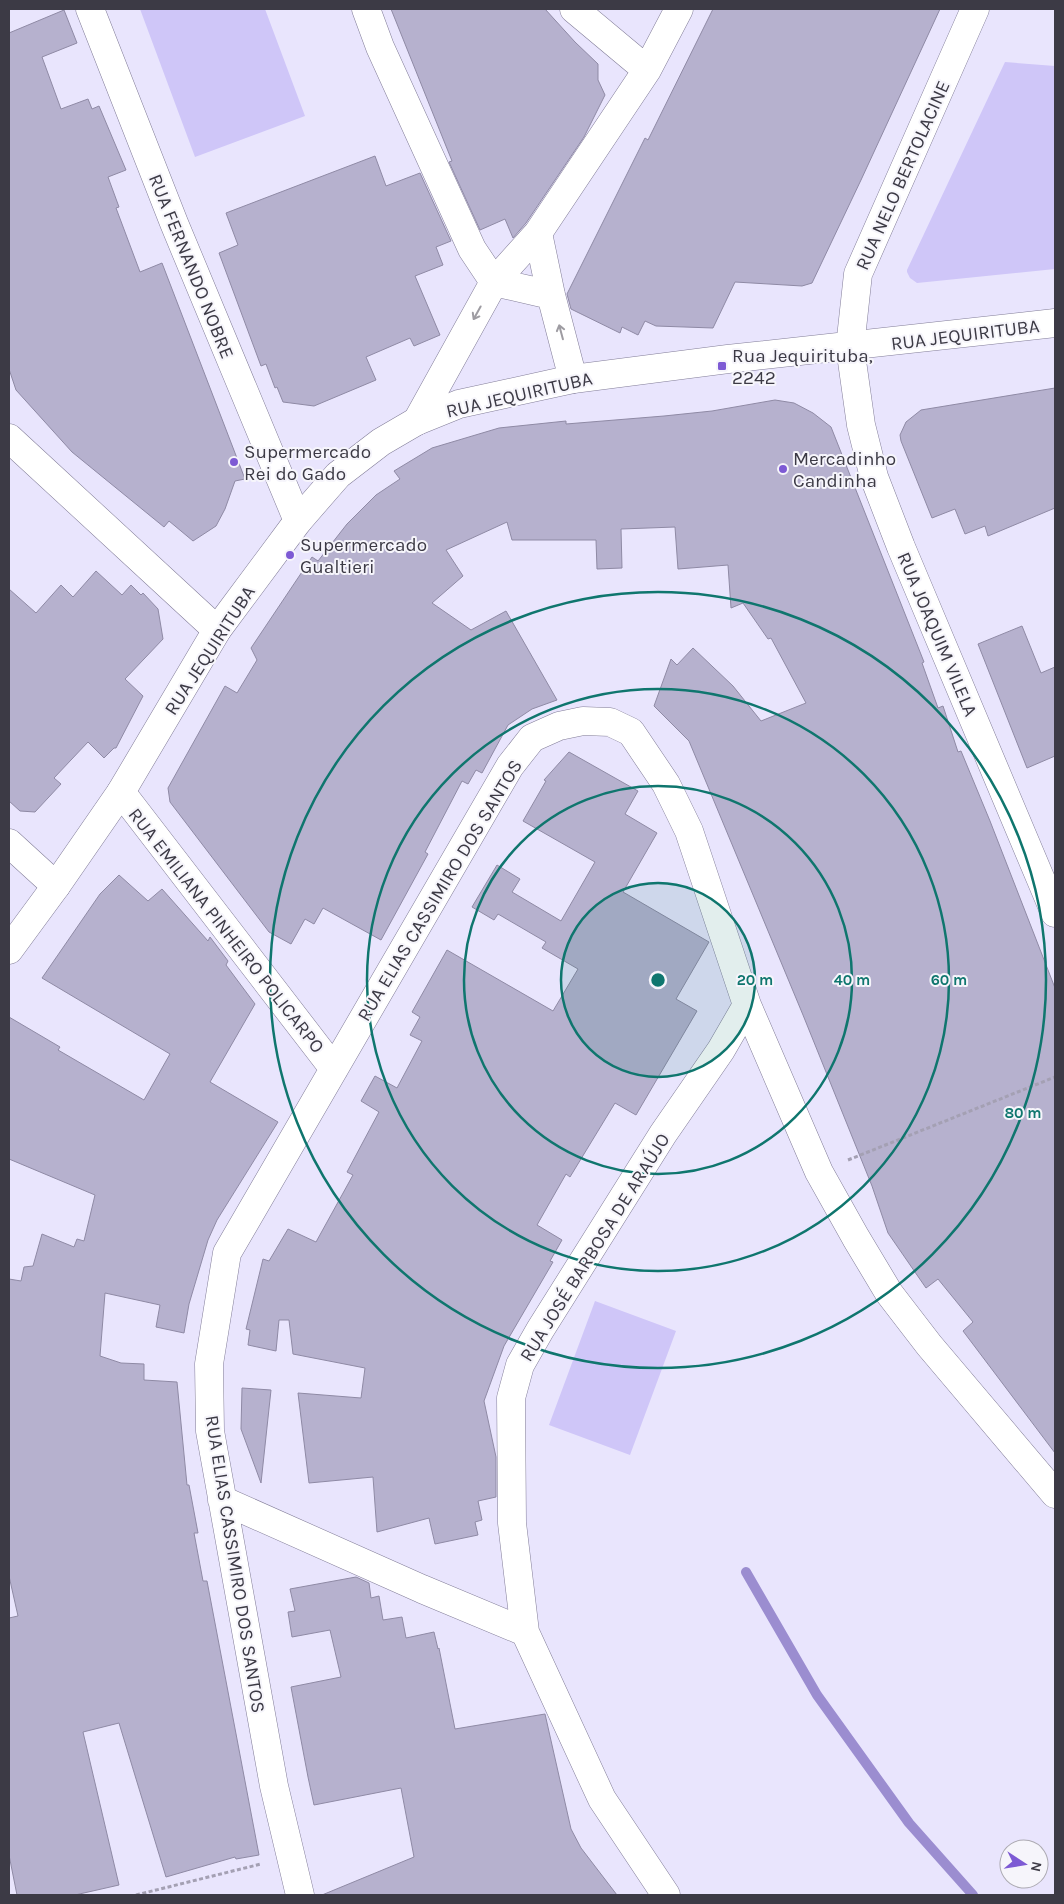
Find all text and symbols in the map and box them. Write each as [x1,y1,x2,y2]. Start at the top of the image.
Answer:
street label: RUA NELO BERTOLACINE [851,77,955,274]
street label: RUA FERNANDO NOBRE [144,171,238,362]
one-way arrow [472,305,482,320]
street label: RUA JEQUIRITUBA [890,315,1041,355]
one-way arrow [555,325,565,341]
place label: Rua Jequirituba, 2242 [732,345,873,389]
marker: Rua Jequirituba, 2242 [716,360,728,372]
street label: RUA JEQUIRITUBA [444,367,595,423]
place label: Supermercado Rei do Gado [244,441,371,485]
place label: Mercadinho Candinha [793,448,896,492]
marker: Supermercado Rei do Gado [228,456,240,468]
marker: Mercadinho Candinha [777,463,789,475]
place label: Supermercado Gualtieri [300,534,427,578]
marker: Supermercado Gualtieri [284,549,296,561]
street label: RUA JOAQUIM VILELA [892,549,982,720]
street label: RUA JEQUIRITUBA [160,582,260,719]
street label: RUA ELIAS CASSIMIRO DOS SANTOS [353,756,527,1025]
street label: RUA EMILIANA PINHEIRO POLICARPO [124,804,329,1058]
centre of rings [649,971,667,989]
text: 20 m [737,971,773,989]
text: 40 m [834,971,870,989]
text: 60 m [931,971,967,989]
text: 80 m [1004,1104,1042,1122]
street label: RUA JOSÉ BARBOSA DE ARAÚJO [514,1129,674,1366]
street label: RUA ELIAS CASSIMIRO DOS SANTOS [201,1414,269,1715]
north arrow [999,1839,1049,1889]
text: N [1027,1860,1046,1873]

